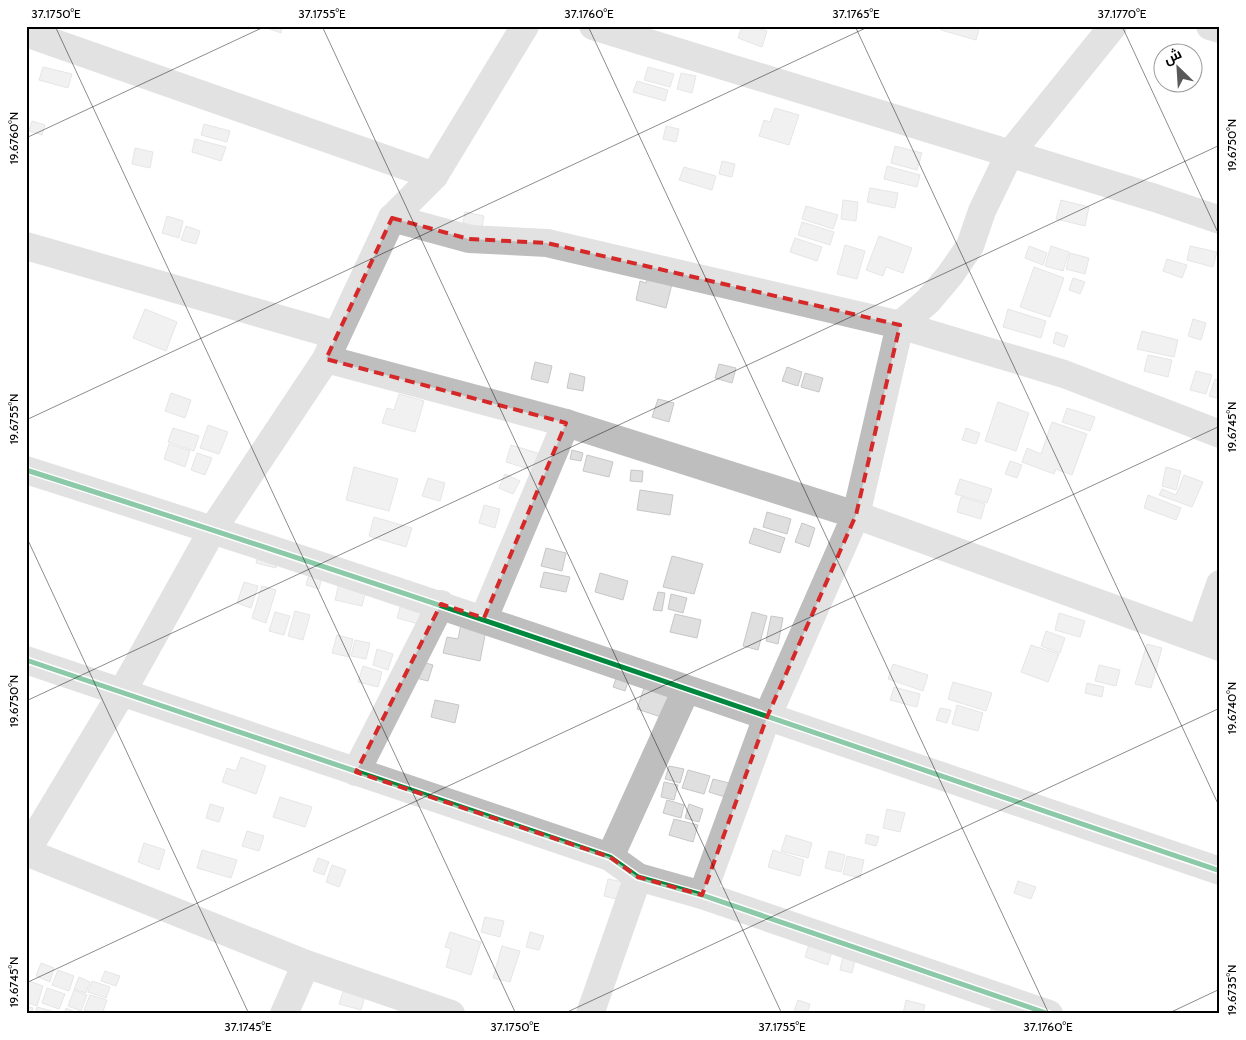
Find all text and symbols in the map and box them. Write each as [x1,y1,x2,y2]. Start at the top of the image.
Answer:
text: 37.1750°E [31,6,81,21]
text: 37.1755°E [298,6,346,21]
text: 37.1760°E [564,6,614,21]
text: 37.1765°E [832,6,880,21]
text: 37.1770°E [1098,6,1147,21]
north arrow [1154,42,1204,92]
text: ش [1161,44,1184,68]
text: 19.6760°N [6,112,21,164]
text: 19.6750°N [1224,119,1239,171]
text: 19.6755°N [6,394,21,444]
text: 19.6745°N [1224,402,1239,452]
text: 19.6750°N [6,675,21,727]
text: 19.6740°N [1224,682,1239,734]
text: 19.6745°N [6,957,21,1007]
text: 19.6735°N [1224,965,1239,1015]
text: 37.1745°E [224,1019,272,1034]
text: 37.1750°E [490,1019,540,1034]
text: 37.1755°E [758,1019,806,1034]
text: 37.1760°E [1023,1019,1073,1034]

